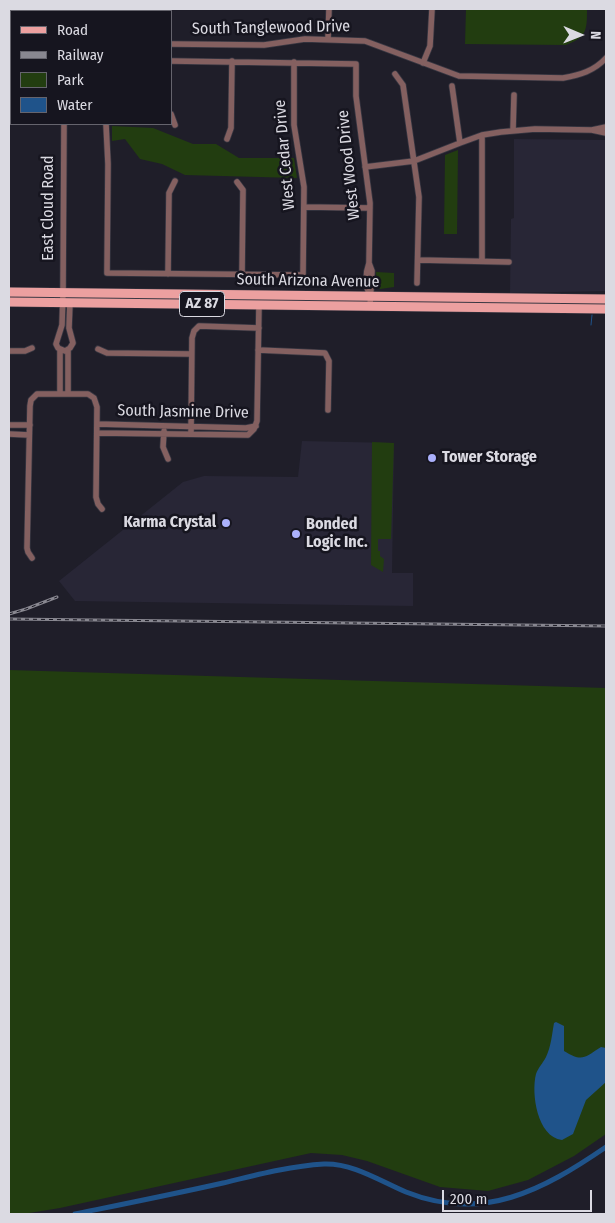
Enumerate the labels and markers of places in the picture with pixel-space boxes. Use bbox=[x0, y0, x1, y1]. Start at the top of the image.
place label: Tower Storage bbox=[442, 448, 537, 468]
marker: Tower Storage bbox=[426, 452, 438, 464]
place label: Karma Crystal bbox=[123, 513, 216, 533]
place label: Bonded Logic Inc. bbox=[306, 515, 368, 553]
marker: Karma Crystal bbox=[220, 517, 232, 529]
marker: Bonded Logic Inc. bbox=[290, 528, 302, 540]

